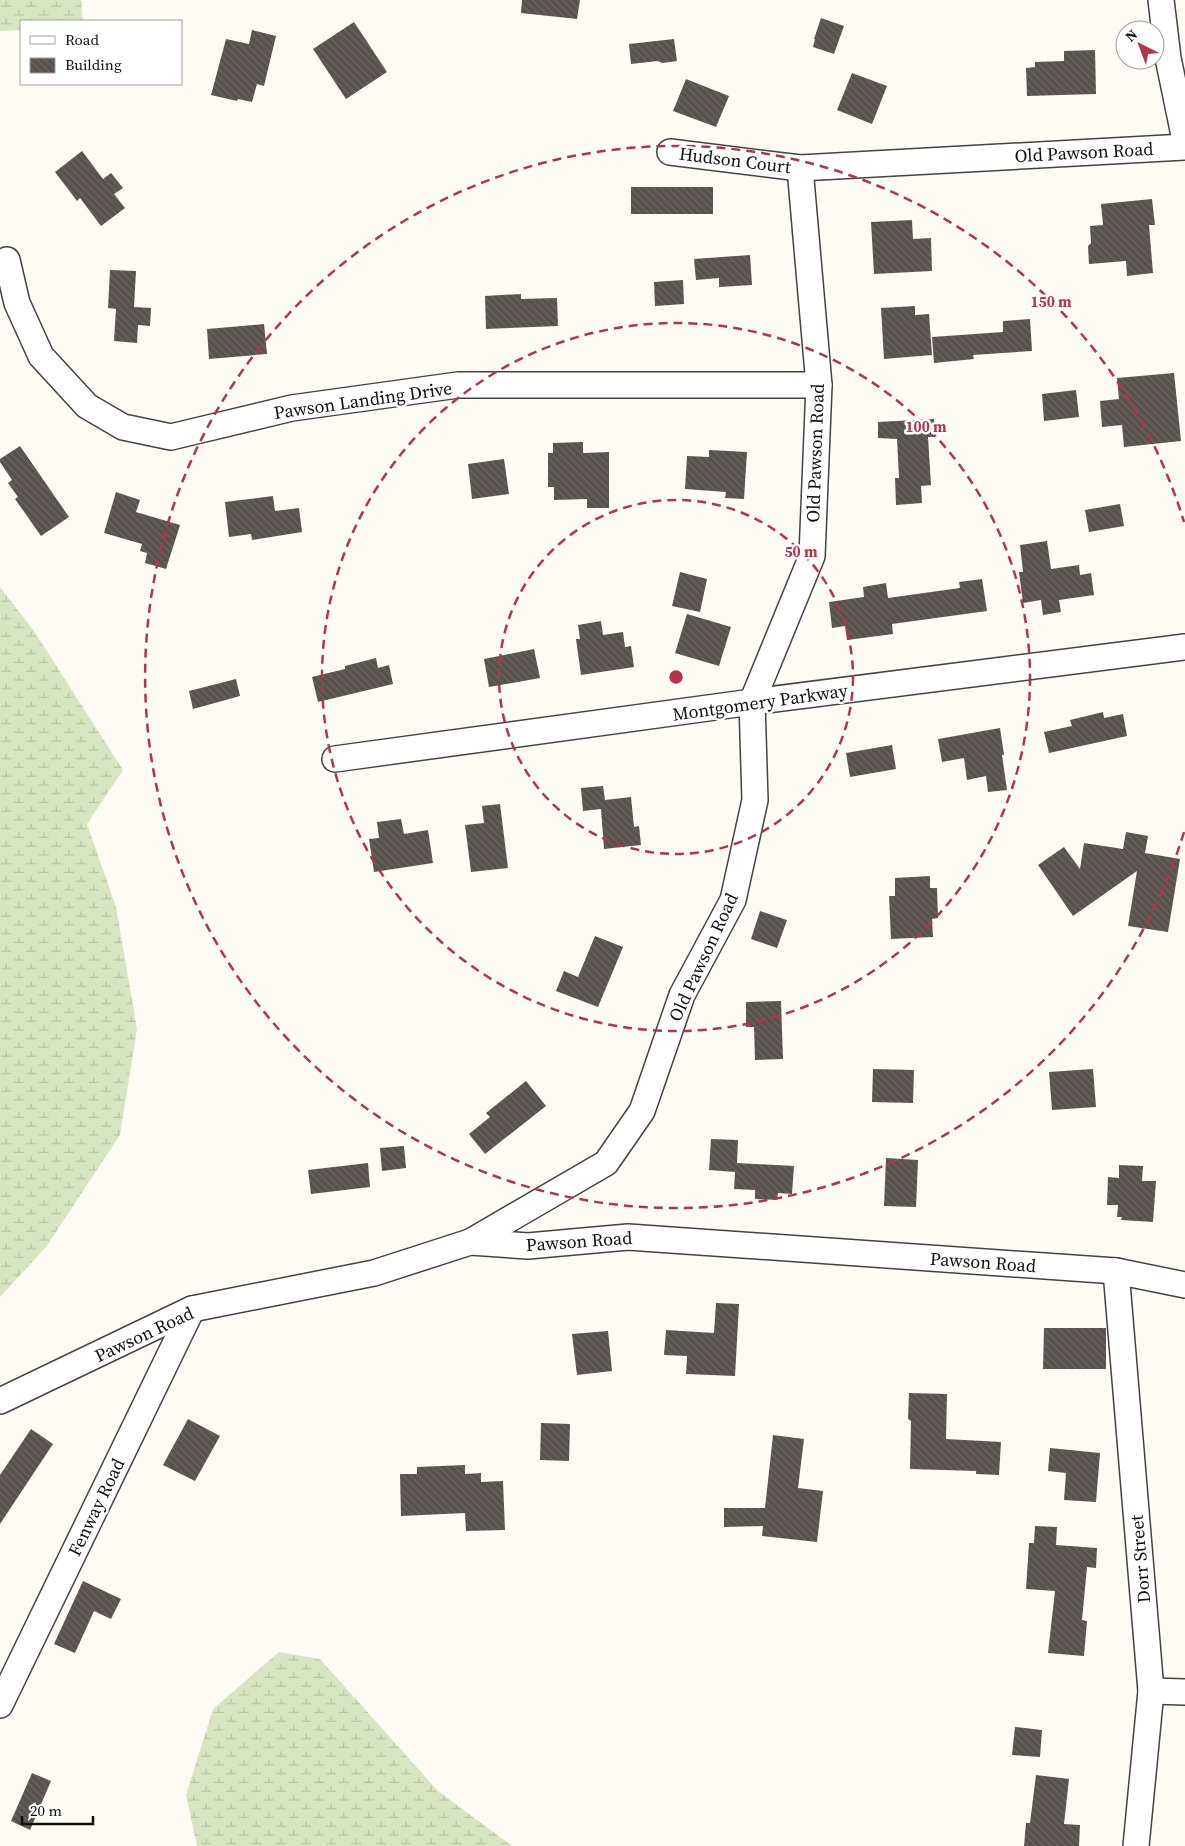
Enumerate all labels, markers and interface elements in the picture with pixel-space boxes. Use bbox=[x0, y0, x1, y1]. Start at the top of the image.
legend bbox=[20, 20, 182, 85]
north arrow bbox=[1115, 20, 1165, 70]
text: N bbox=[1121, 24, 1142, 46]
text: Road bbox=[65, 29, 99, 50]
text: Building bbox=[65, 54, 122, 75]
street label: Old Pawson Road bbox=[1014, 136, 1154, 168]
street label: Hudson Court bbox=[678, 141, 792, 179]
text: 150 m bbox=[1030, 291, 1072, 312]
street label: Pawson Landing Drive bbox=[272, 375, 454, 425]
street label: Old Pawson Road bbox=[800, 383, 830, 523]
text: 100 m bbox=[905, 416, 947, 437]
text: 50 m bbox=[784, 541, 818, 562]
centre of rings bbox=[667, 668, 685, 686]
street label: Montgomery Parkway bbox=[671, 677, 850, 727]
street label: Old Pawson Road bbox=[662, 889, 744, 1025]
street label: Pawson Road bbox=[525, 1225, 633, 1257]
street label: Pawson Road bbox=[929, 1246, 1037, 1278]
street label: Pawson Road bbox=[90, 1300, 198, 1368]
street label: Fenway Road bbox=[62, 1454, 130, 1560]
street label: Dorr Street bbox=[1124, 1514, 1156, 1604]
scale bar bbox=[22, 1794, 94, 1826]
text: 20 m bbox=[30, 1800, 62, 1821]

